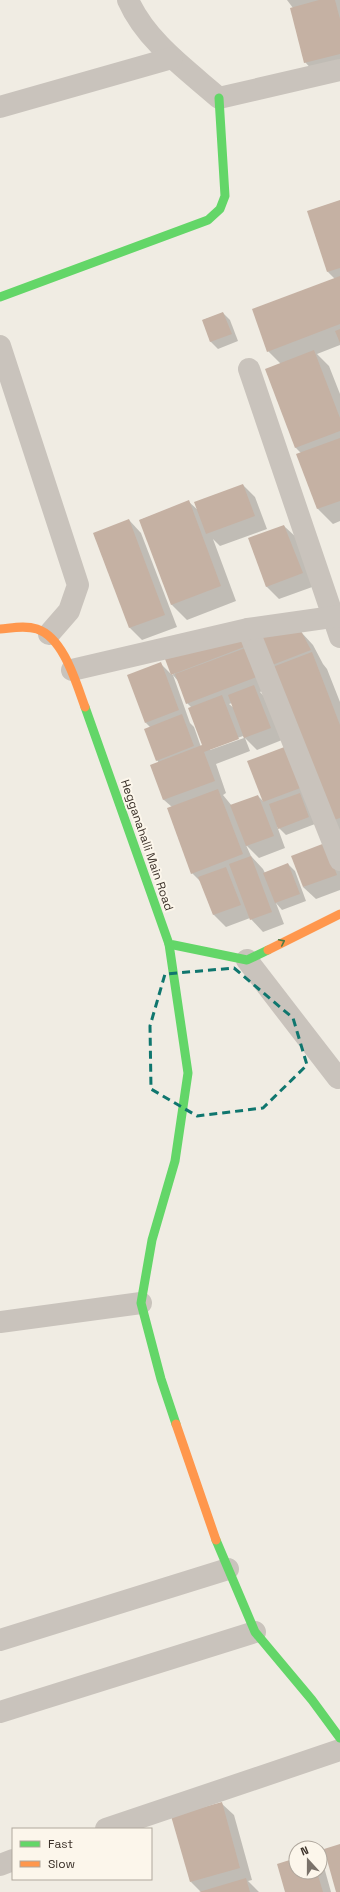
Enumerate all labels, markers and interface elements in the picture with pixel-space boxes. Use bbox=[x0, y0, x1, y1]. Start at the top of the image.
street label: Hegganahalli Main Road bbox=[117, 777, 177, 913]
one-way arrow bbox=[278, 940, 285, 947]
legend bbox=[12, 1828, 152, 1880]
text: Fast bbox=[48, 1836, 73, 1852]
north arrow bbox=[288, 1840, 328, 1880]
text: N bbox=[298, 1843, 310, 1859]
text: Slow bbox=[48, 1856, 75, 1872]

